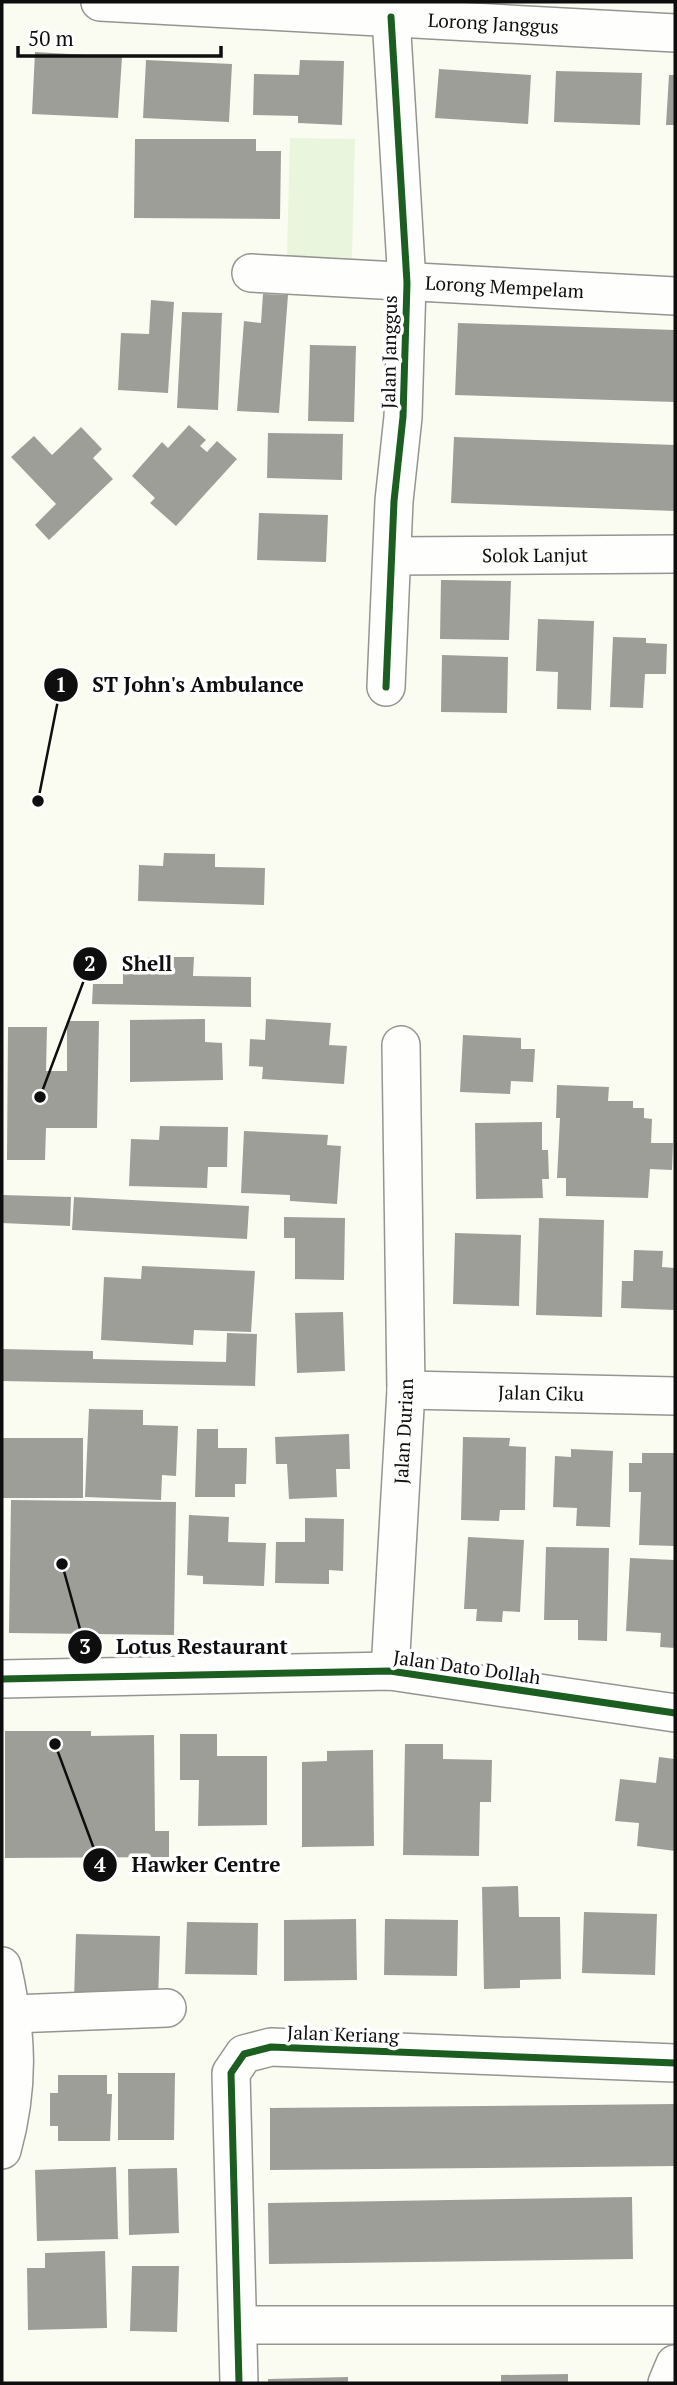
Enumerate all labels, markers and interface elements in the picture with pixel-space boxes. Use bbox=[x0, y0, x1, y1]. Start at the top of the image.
street label: Lorong Janggus bbox=[427, 7, 560, 39]
scale bar bbox=[18, 14, 220, 58]
text: 50 m bbox=[28, 24, 74, 52]
street label: Lorong Mempelam bbox=[424, 269, 585, 303]
street label: Jalan Janggus bbox=[375, 295, 402, 409]
street label: Solok Lanjut bbox=[482, 542, 588, 567]
callout: ST John's Ambulance bbox=[43, 664, 318, 706]
text: 1 bbox=[55, 670, 67, 698]
text: ST John's Ambulance bbox=[92, 670, 304, 698]
callout: Shell bbox=[72, 943, 186, 985]
text: 2 bbox=[84, 949, 96, 977]
text: Shell bbox=[122, 949, 172, 977]
street label: Jalan Durian bbox=[388, 1378, 418, 1485]
street label: Jalan Ciku bbox=[498, 1379, 584, 1406]
callout: Lotus Restaurant bbox=[67, 1626, 302, 1668]
text: 3 bbox=[79, 1632, 91, 1660]
text: Lotus Restaurant bbox=[116, 1632, 289, 1660]
street label: Jalan Dato Dollah bbox=[392, 1644, 542, 1689]
callout: Hawker Centre bbox=[83, 1844, 295, 1886]
text: 4 bbox=[94, 1850, 106, 1878]
text: Hawker Centre bbox=[132, 1850, 281, 1878]
street label: Jalan Keriang bbox=[287, 2019, 400, 2048]

